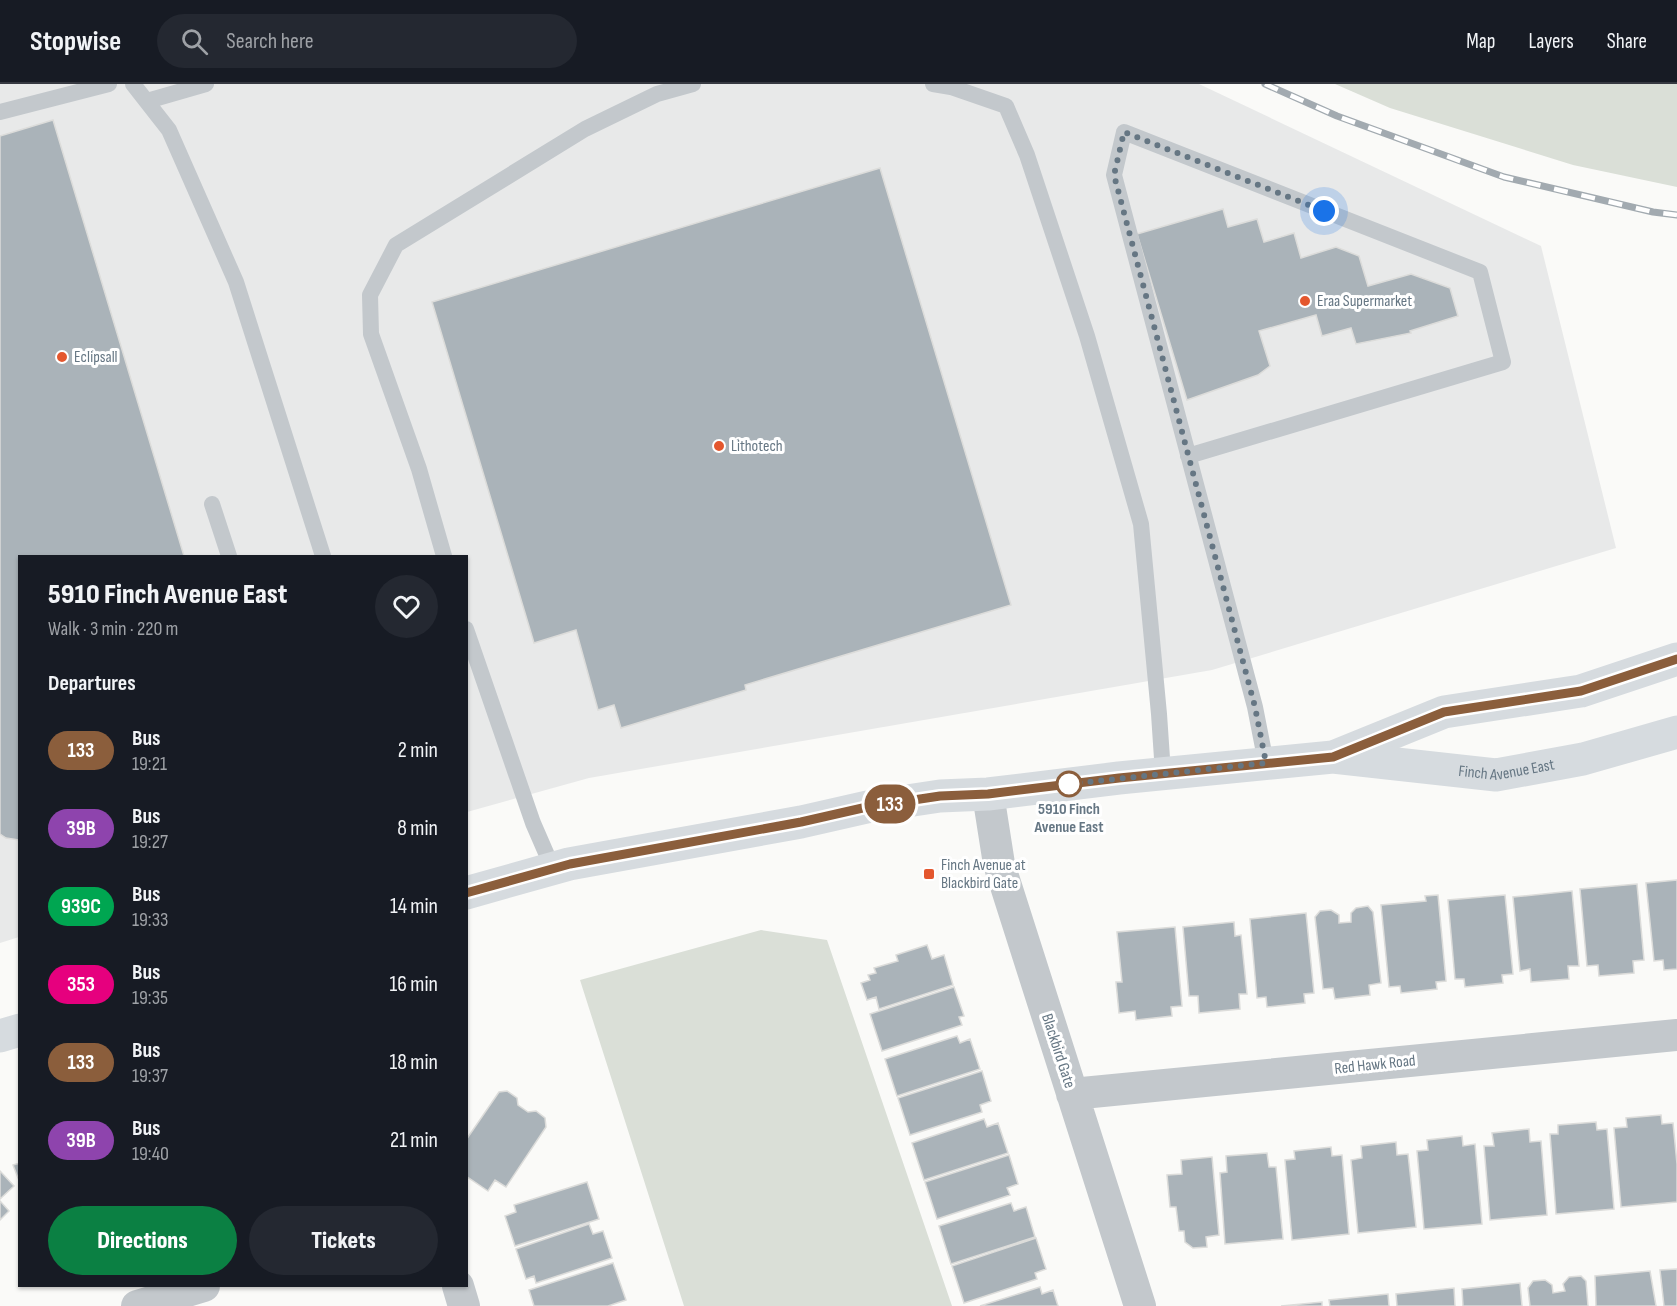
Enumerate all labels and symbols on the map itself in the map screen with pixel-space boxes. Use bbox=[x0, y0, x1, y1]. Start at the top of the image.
your location bbox=[1309, 196, 1339, 226]
place label: Eraa Supermarket bbox=[1317, 292, 1412, 311]
marker: Eraa Supermarket bbox=[1298, 294, 1312, 308]
place label: Eclipsall bbox=[74, 348, 118, 367]
marker: Eclipsall bbox=[55, 350, 69, 364]
place label: Lithotech bbox=[731, 437, 783, 456]
marker: Lithotech bbox=[712, 439, 726, 453]
street label: Finch Avenue East bbox=[1457, 755, 1556, 785]
marker: 5910 Finch Avenue East bbox=[1056, 771, 1082, 797]
line badge: 133 bbox=[856, 784, 924, 824]
place label: 5910 Finch Avenue East bbox=[1034, 800, 1103, 837]
place label: Finch Avenue at Blackbird Gate bbox=[941, 856, 1026, 893]
marker: Finch Avenue at Blackbird Gate bbox=[922, 867, 936, 881]
street label: Blackbird Gate bbox=[1037, 1011, 1079, 1091]
street label: Red Hawk Road bbox=[1334, 1051, 1416, 1079]

